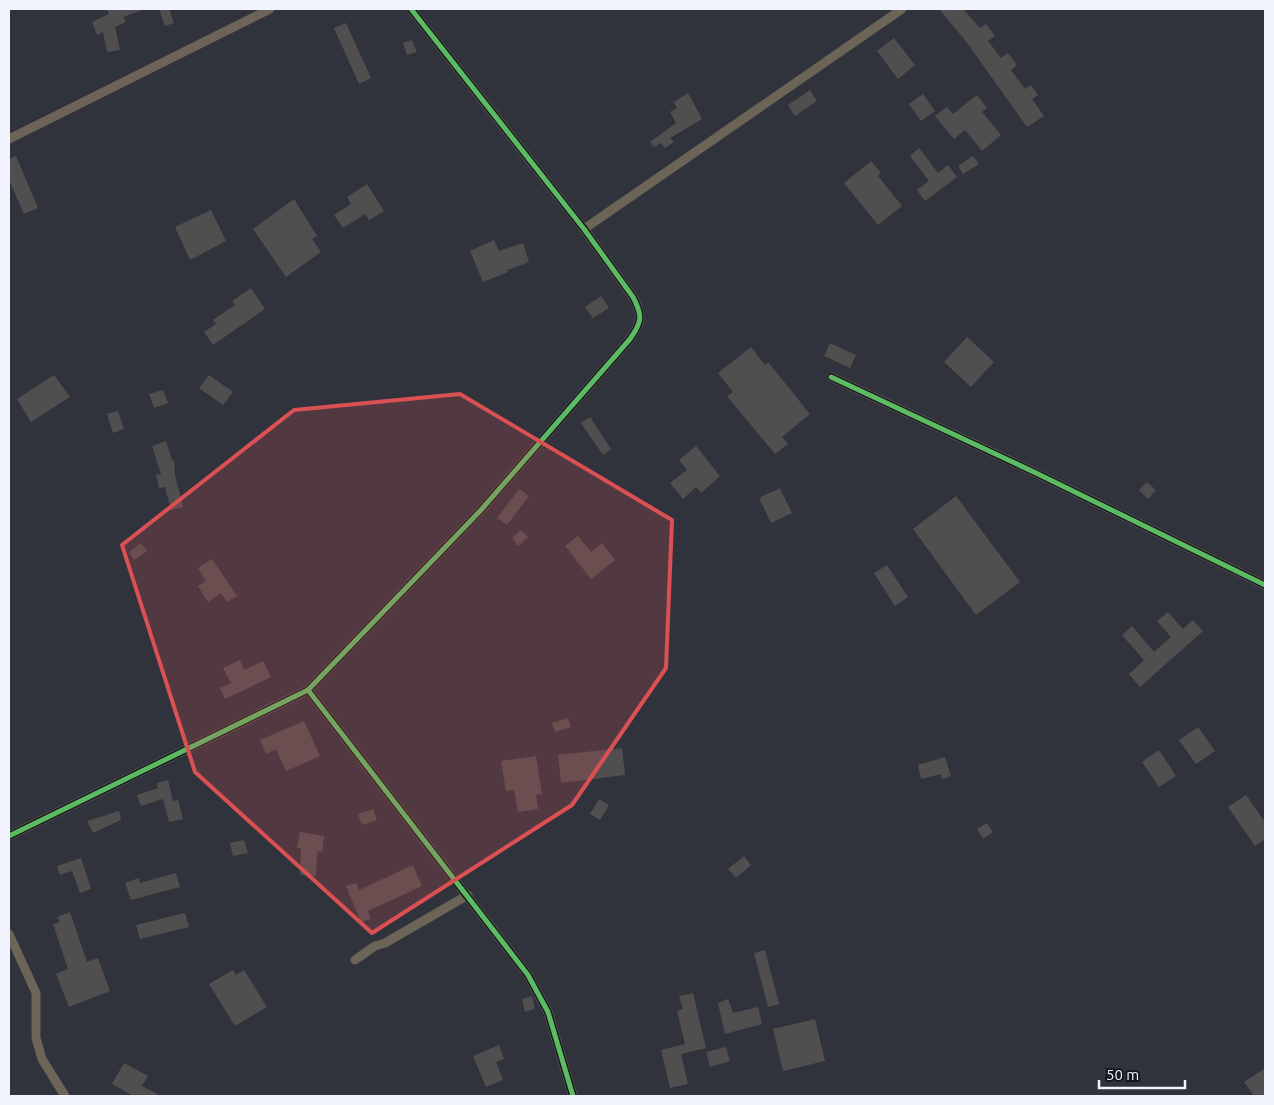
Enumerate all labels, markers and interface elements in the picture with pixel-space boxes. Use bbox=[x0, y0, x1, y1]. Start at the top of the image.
scale bar bbox=[1099, 1058, 1185, 1090]
text: 50 m bbox=[1106, 1066, 1139, 1083]

